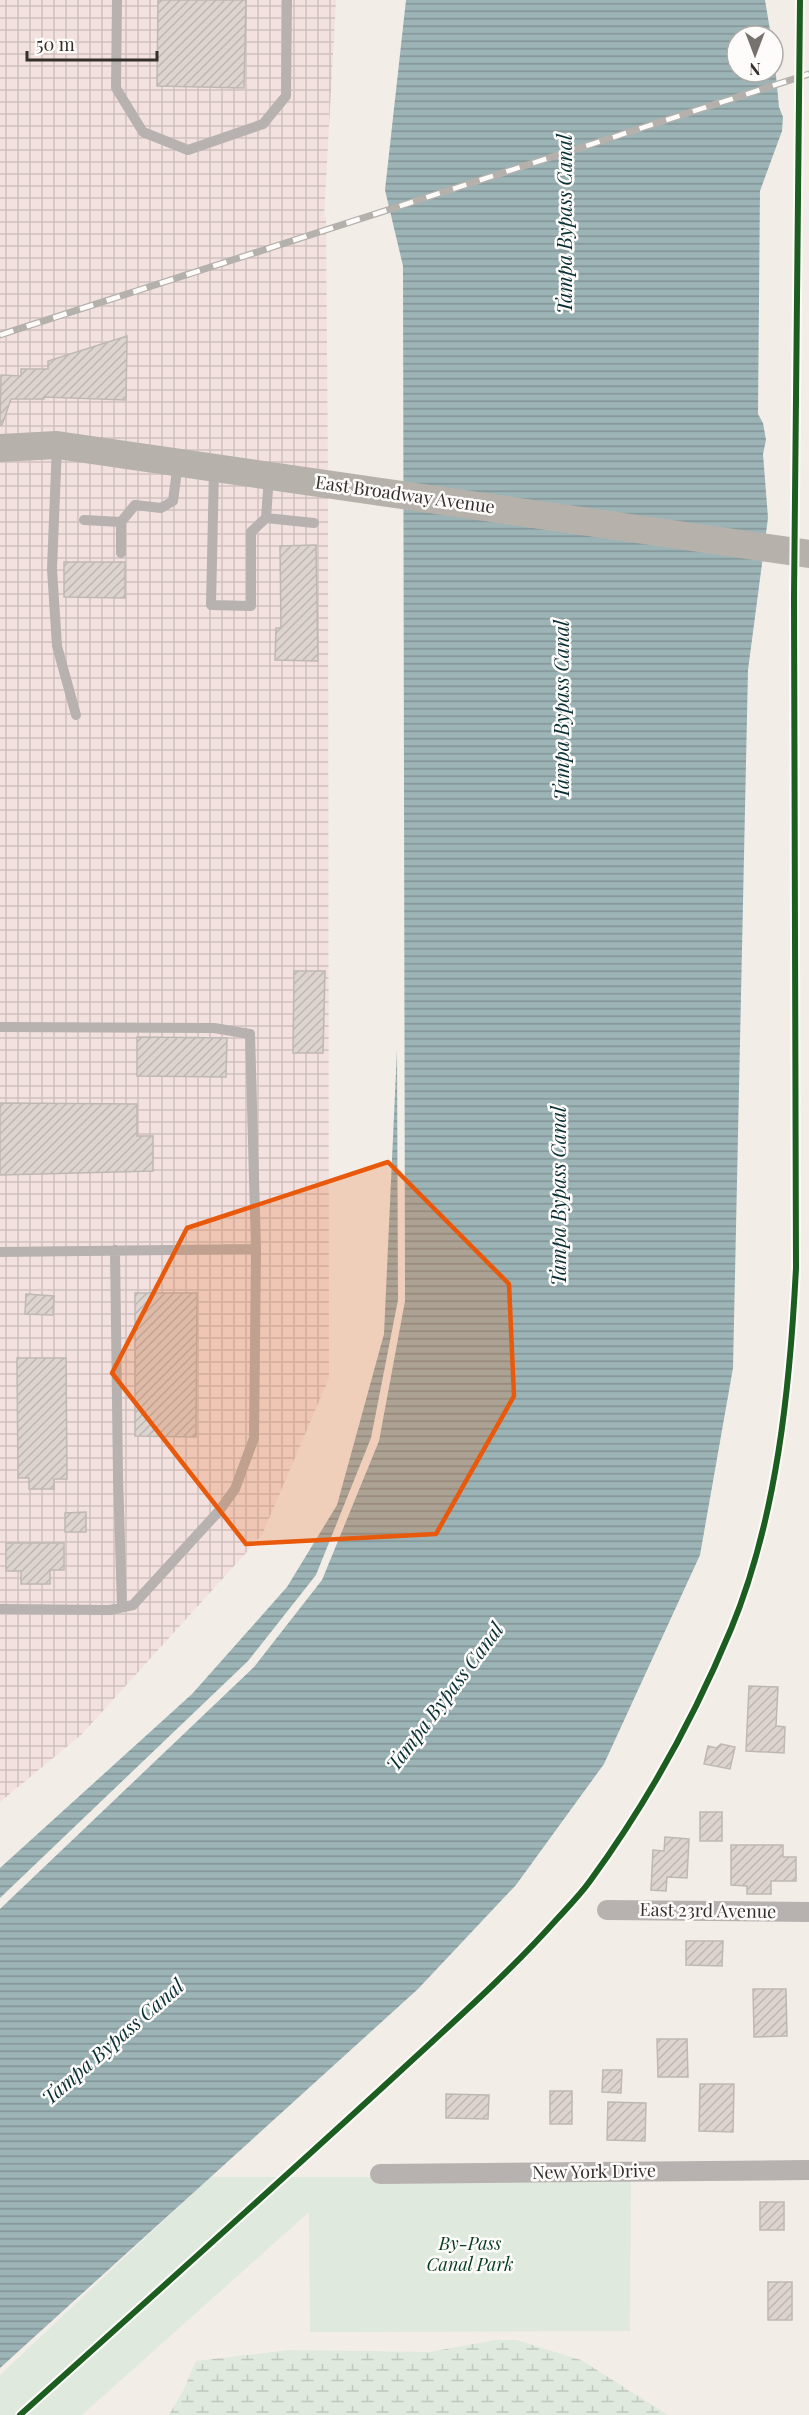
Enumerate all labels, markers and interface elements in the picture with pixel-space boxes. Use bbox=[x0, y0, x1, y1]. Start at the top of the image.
scale bar bbox=[27, 24, 158, 62]
north arrow bbox=[725, 24, 785, 84]
text: 50 m bbox=[36, 32, 75, 56]
text: N bbox=[749, 59, 761, 80]
water label: Tampa Bypass Canal bbox=[550, 133, 577, 314]
street label: East Broadway Avenue bbox=[314, 470, 496, 518]
water label: Tampa Bypass Canal bbox=[547, 619, 574, 800]
water label: Tampa Bypass Canal bbox=[544, 1105, 571, 1286]
water label: Tampa Bypass Canal bbox=[379, 1615, 509, 1776]
street label: East 23rd Avenue bbox=[639, 1897, 777, 1923]
water label: Tampa Bypass Canal bbox=[35, 1971, 190, 2110]
street label: New York Drive bbox=[532, 2158, 656, 2184]
park label: By-Pass Canal Park bbox=[427, 2231, 513, 2276]

